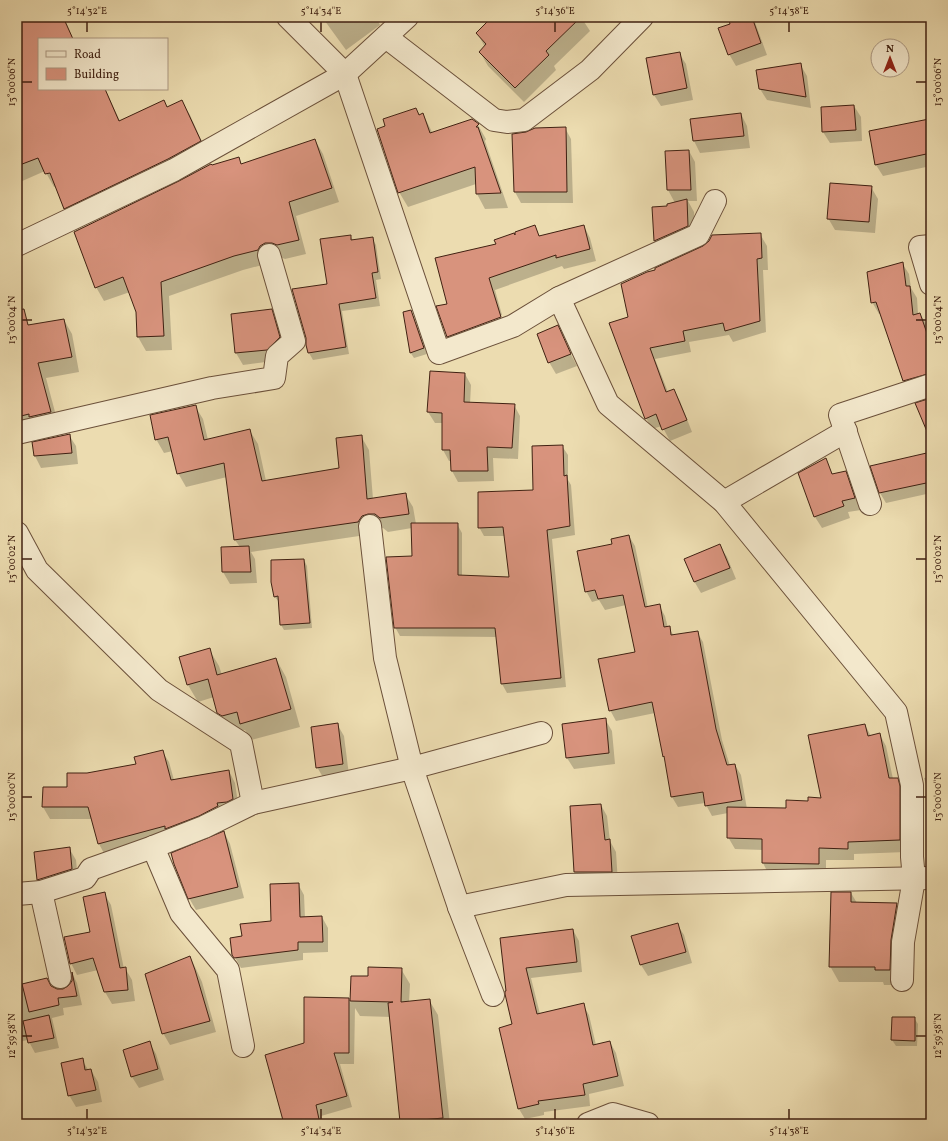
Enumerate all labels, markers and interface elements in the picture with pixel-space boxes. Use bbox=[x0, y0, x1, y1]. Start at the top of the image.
text: 5°14'32"E bbox=[67, 4, 107, 18]
text: 5°14'34"E bbox=[301, 4, 341, 18]
text: 5°14'36"E bbox=[535, 4, 575, 18]
text: 5°14'38"E bbox=[769, 4, 809, 18]
legend bbox=[38, 38, 168, 90]
north arrow bbox=[870, 38, 910, 78]
text: N bbox=[886, 42, 894, 57]
text: Road bbox=[74, 47, 101, 63]
text: 13°00'06"N bbox=[5, 57, 19, 106]
text: 13°00'06"N bbox=[931, 57, 945, 106]
text: Building bbox=[74, 67, 119, 83]
text: 13°00'04"N bbox=[5, 295, 19, 344]
text: 13°00'04"N bbox=[931, 295, 945, 344]
text: 13°00'02"N bbox=[5, 534, 19, 583]
text: 13°00'02"N bbox=[931, 534, 945, 583]
text: 13°00'00"N bbox=[5, 772, 19, 822]
text: 13°00'00"N bbox=[931, 772, 945, 822]
text: 12°59'58"N bbox=[5, 1013, 19, 1059]
text: 12°59'58"N bbox=[931, 1013, 945, 1059]
text: 5°14'32"E bbox=[67, 1124, 107, 1138]
text: 5°14'34"E bbox=[301, 1124, 341, 1138]
text: 5°14'36"E bbox=[535, 1124, 575, 1138]
text: 5°14'38"E bbox=[769, 1124, 809, 1138]

